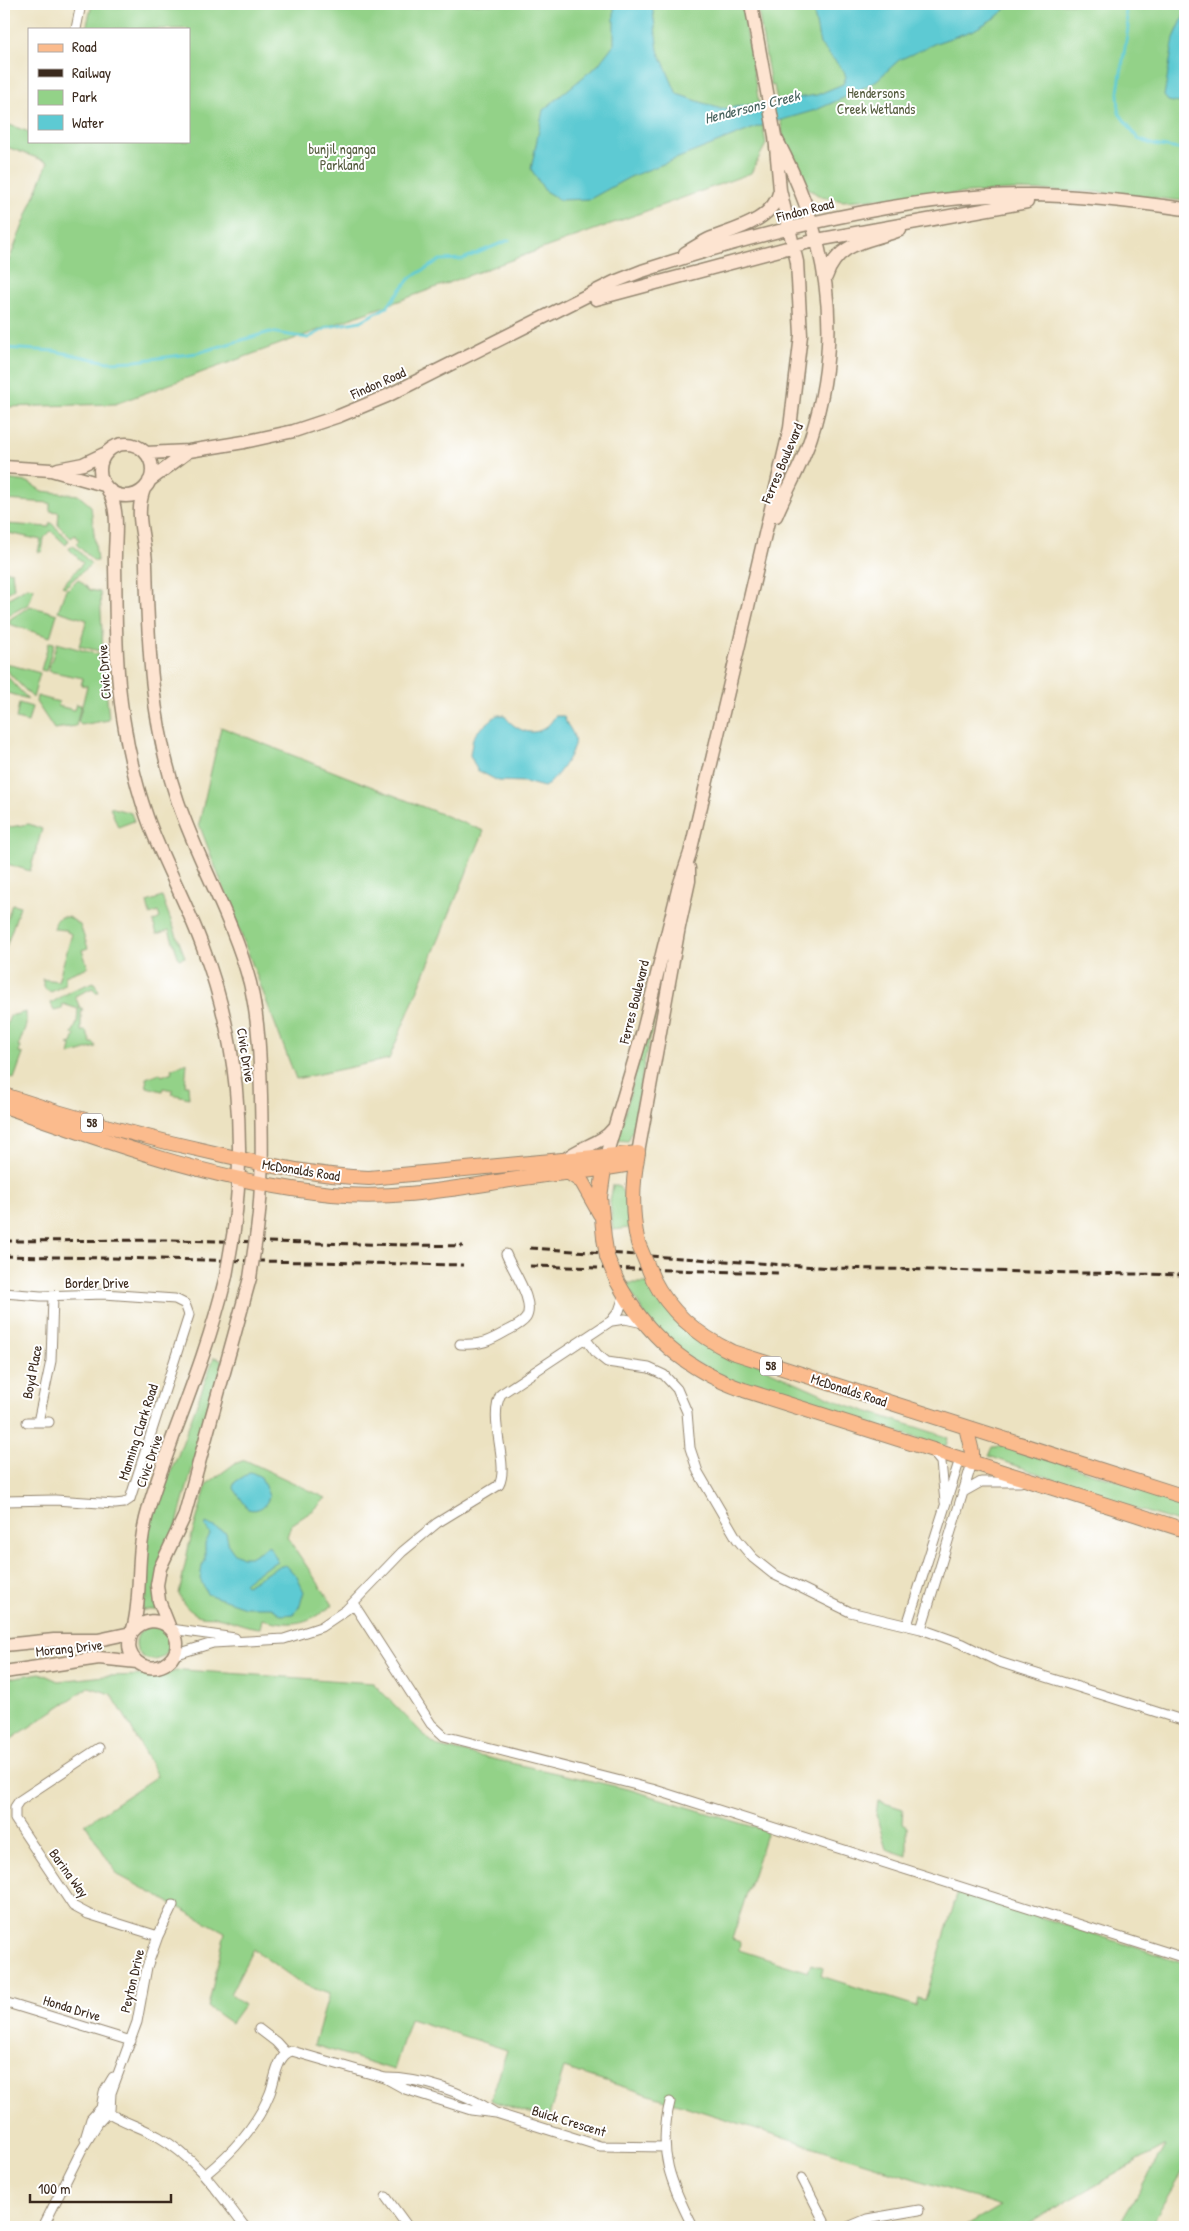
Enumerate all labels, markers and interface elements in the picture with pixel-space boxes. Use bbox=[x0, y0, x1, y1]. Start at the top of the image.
legend bbox=[28, 28, 190, 142]
text: Road bbox=[72, 36, 97, 57]
text: Railway bbox=[72, 62, 111, 83]
park label: Hendersons Creek Wetlands bbox=[837, 83, 915, 118]
water label: Hendersons Creek bbox=[702, 84, 803, 128]
text: Park bbox=[72, 86, 97, 107]
text: Water bbox=[72, 112, 104, 133]
park label: bunjil nganga Parkland bbox=[308, 139, 376, 174]
street label: Findon Road bbox=[773, 193, 836, 226]
street label: Findon Road bbox=[346, 362, 409, 403]
street label: Ferres Boulevard bbox=[756, 419, 807, 507]
street label: Civic Drive bbox=[92, 644, 115, 700]
street label: Ferres Boulevard bbox=[614, 958, 653, 1047]
street label: Civic Drive bbox=[233, 1026, 260, 1084]
road number: 58 bbox=[81, 1114, 103, 1132]
street label: McDonalds Road bbox=[261, 1154, 342, 1185]
street label: Border Drive bbox=[65, 1273, 129, 1292]
street label: Boyd Place bbox=[17, 1343, 47, 1401]
road number: 58 bbox=[760, 1356, 782, 1375]
street label: McDonalds Road bbox=[809, 1368, 890, 1411]
street label: Manning Clark Road bbox=[113, 1381, 163, 1482]
street label: Civic Drive bbox=[131, 1432, 167, 1490]
street label: Morang Drive bbox=[35, 1635, 104, 1661]
street label: Barina Way bbox=[44, 1844, 94, 1902]
street label: Peyton Drive bbox=[115, 1947, 149, 2015]
street label: Honda Drive bbox=[41, 1990, 104, 2025]
street label: Buick Crescent bbox=[530, 2100, 609, 2141]
scale bar bbox=[30, 2171, 171, 2203]
text: 100 m bbox=[38, 2178, 71, 2199]

